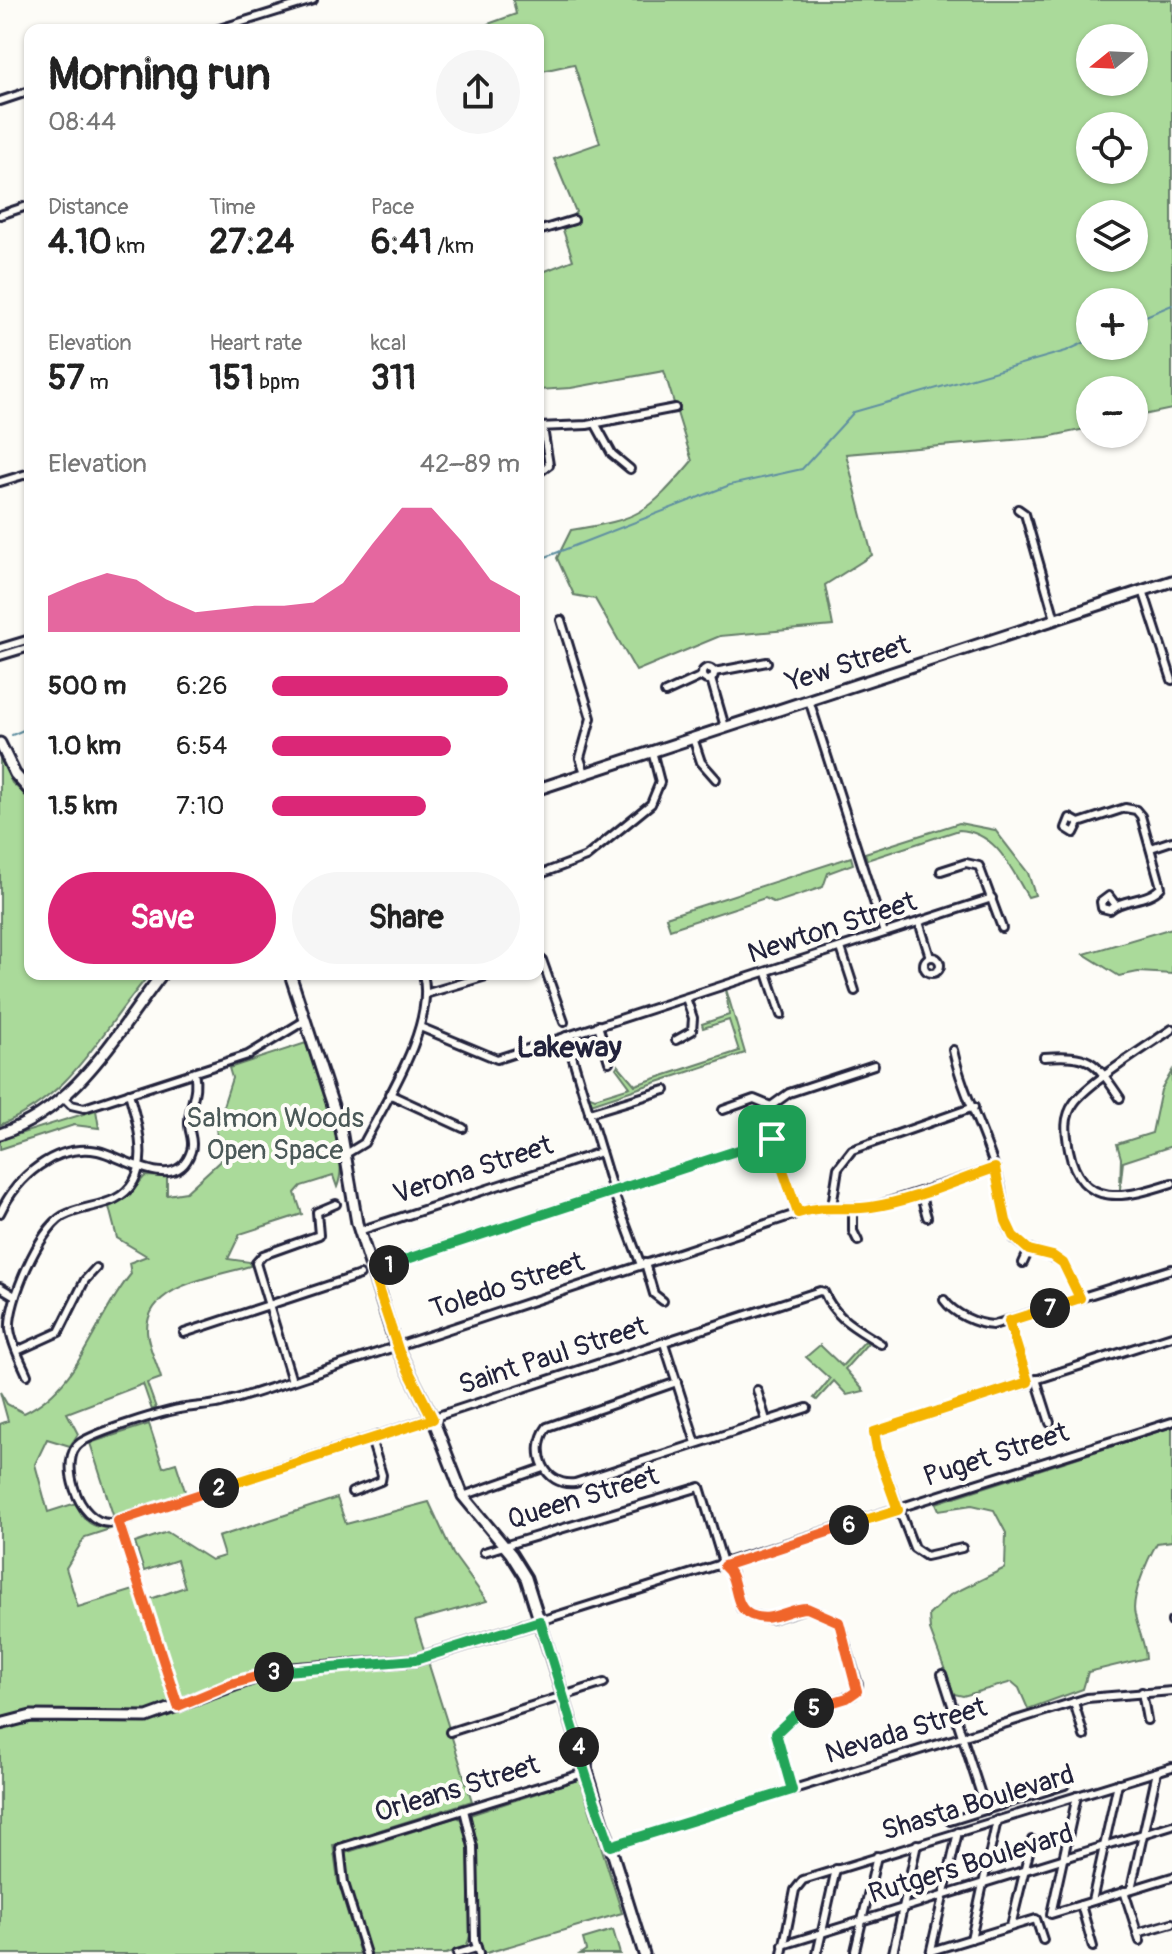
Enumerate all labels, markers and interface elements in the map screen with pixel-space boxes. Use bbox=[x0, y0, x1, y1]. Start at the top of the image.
north arrow bbox=[1076, 24, 1148, 96]
map controls bbox=[1076, 24, 1148, 448]
text: Morning run bbox=[48, 48, 271, 103]
button: share bbox=[436, 50, 520, 134]
text: 08:44 bbox=[48, 106, 116, 138]
button: locate bbox=[1076, 112, 1148, 184]
text: Distance bbox=[48, 193, 128, 221]
text: Time bbox=[209, 193, 255, 221]
text: Pace bbox=[371, 193, 414, 221]
button: layers bbox=[1076, 200, 1148, 272]
text: 4.10 bbox=[48, 221, 112, 264]
text: 27:24 bbox=[209, 221, 294, 264]
text: 6:41 bbox=[371, 221, 433, 264]
text: km bbox=[112, 232, 145, 260]
text: /km bbox=[433, 232, 474, 260]
button: + bbox=[1076, 288, 1148, 360]
text: Elevation bbox=[48, 329, 132, 357]
text: Heart rate bbox=[209, 329, 302, 357]
text: kcal bbox=[371, 329, 406, 357]
text: 57 bbox=[48, 357, 84, 400]
text: 151 bbox=[209, 357, 254, 400]
text: 311 bbox=[371, 357, 416, 400]
text: m bbox=[84, 368, 109, 396]
text: bpm bbox=[254, 368, 300, 396]
button: − bbox=[1076, 376, 1148, 448]
text: Elevation bbox=[48, 448, 147, 480]
text: 42–89 m bbox=[420, 448, 520, 480]
street label: Yew Street bbox=[781, 627, 915, 701]
text: 500 m bbox=[48, 670, 126, 702]
text: 6:26 bbox=[176, 670, 228, 702]
text: 1.0 km bbox=[48, 730, 121, 762]
text: 6:54 bbox=[176, 730, 227, 762]
text: 1.5 km bbox=[48, 790, 118, 822]
text: 7:10 bbox=[176, 790, 225, 822]
button: Save bbox=[48, 872, 276, 964]
button: Share bbox=[292, 872, 520, 964]
street label: Newton Street bbox=[743, 884, 922, 972]
district label: Lakeway bbox=[516, 1029, 622, 1066]
park label: Salmon Woods Open Space bbox=[186, 1101, 364, 1168]
pin bbox=[738, 1105, 806, 1173]
icon: arrive bbox=[750, 1117, 794, 1161]
street label: Verona Street bbox=[389, 1128, 558, 1212]
street label: Toledo Street bbox=[426, 1244, 589, 1327]
pin: 1 bbox=[369, 1245, 409, 1285]
text: 1 bbox=[385, 1251, 393, 1279]
pin: 7 bbox=[1030, 1288, 1070, 1328]
text: 7 bbox=[1044, 1294, 1056, 1322]
street label: Saint Paul Street bbox=[454, 1309, 653, 1403]
street label: Puget Street bbox=[919, 1415, 1074, 1495]
street label: Queen Street bbox=[503, 1458, 663, 1538]
pin: 2 bbox=[199, 1468, 239, 1508]
text: 2 bbox=[213, 1474, 225, 1502]
pin: 6 bbox=[829, 1505, 869, 1545]
text: 6 bbox=[843, 1511, 855, 1539]
pin: 3 bbox=[254, 1652, 294, 1692]
text: 3 bbox=[268, 1658, 280, 1686]
pin: 5 bbox=[794, 1688, 834, 1728]
street label: Nevada Street bbox=[821, 1690, 992, 1772]
text: 5 bbox=[808, 1694, 820, 1722]
pin: 4 bbox=[559, 1727, 599, 1767]
text: 4 bbox=[573, 1733, 585, 1761]
street label: Orleans Street bbox=[370, 1747, 544, 1831]
street label: Shasta Boulevard bbox=[877, 1757, 1079, 1849]
street label: Rutgers Boulevard bbox=[864, 1816, 1078, 1912]

